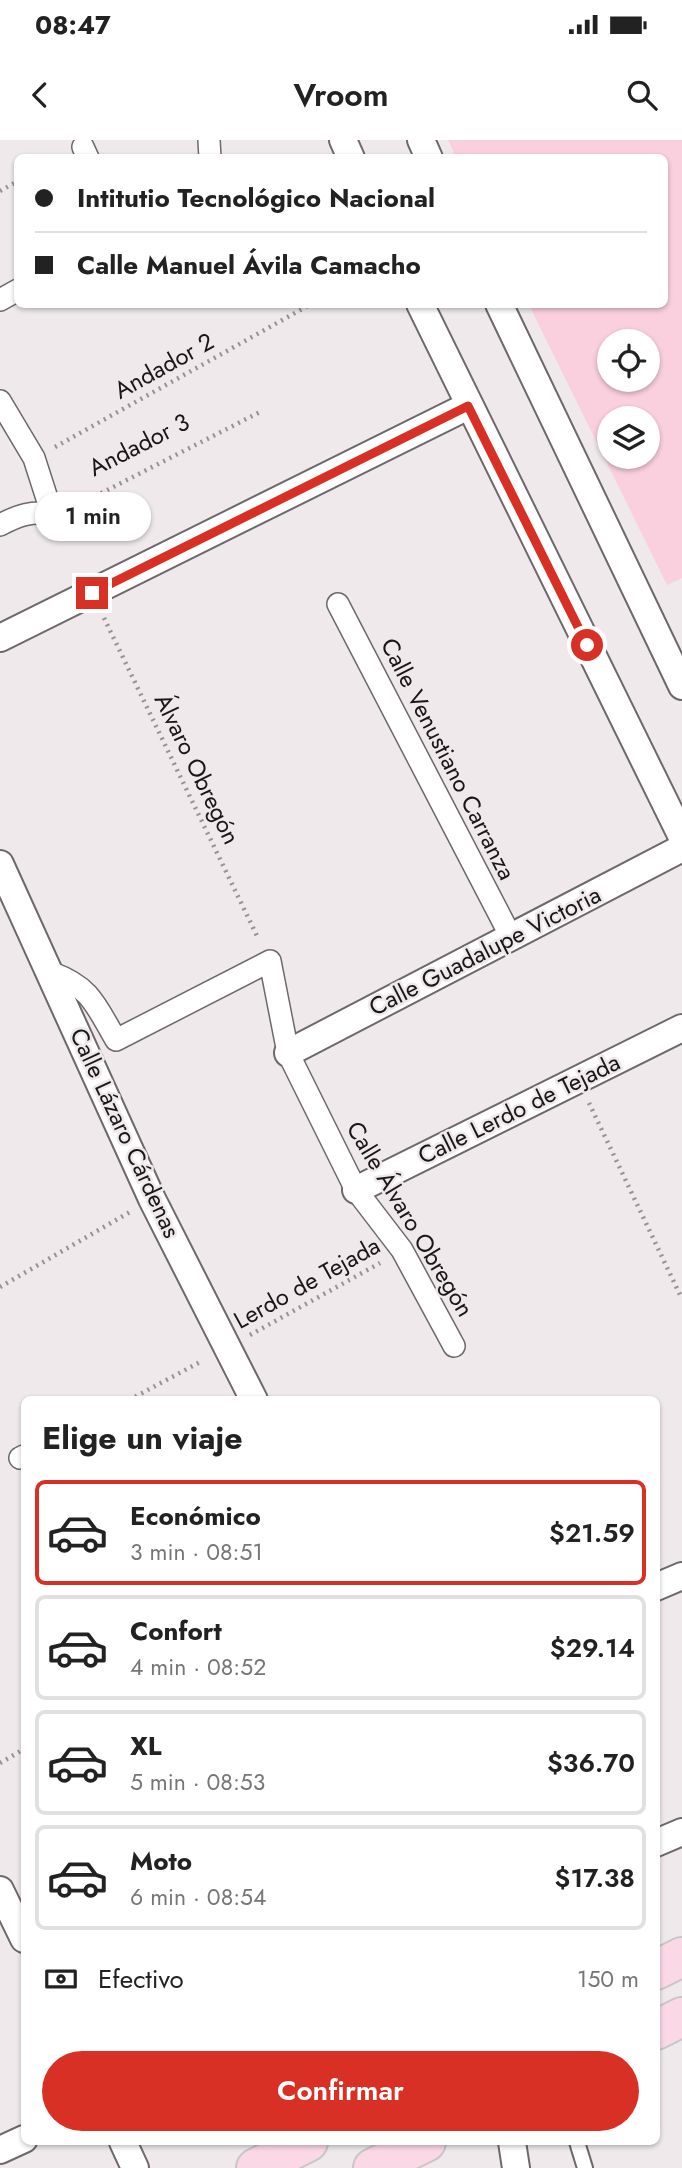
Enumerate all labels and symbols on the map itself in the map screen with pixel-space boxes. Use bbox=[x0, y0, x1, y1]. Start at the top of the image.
street label: Andador 2 bbox=[107, 324, 220, 407]
street label: Andador 3 bbox=[82, 404, 195, 485]
callout: 1 min bbox=[34, 491, 150, 540]
route end bbox=[76, 577, 108, 609]
route start bbox=[571, 629, 603, 661]
street label: Calle Venustiano Carranza bbox=[372, 632, 525, 886]
street label: Álvaro Obregón bbox=[146, 687, 249, 850]
street label: Calle Guadalupe Victoria bbox=[363, 877, 607, 1024]
street label: Calle Lázaro Cárdenas bbox=[61, 1022, 189, 1243]
street label: Calle Lerdo de Tejada bbox=[412, 1044, 626, 1173]
street label: Calle Álvaro Obregón bbox=[338, 1114, 483, 1323]
street label: Lerdo de Tejada bbox=[227, 1228, 386, 1337]

